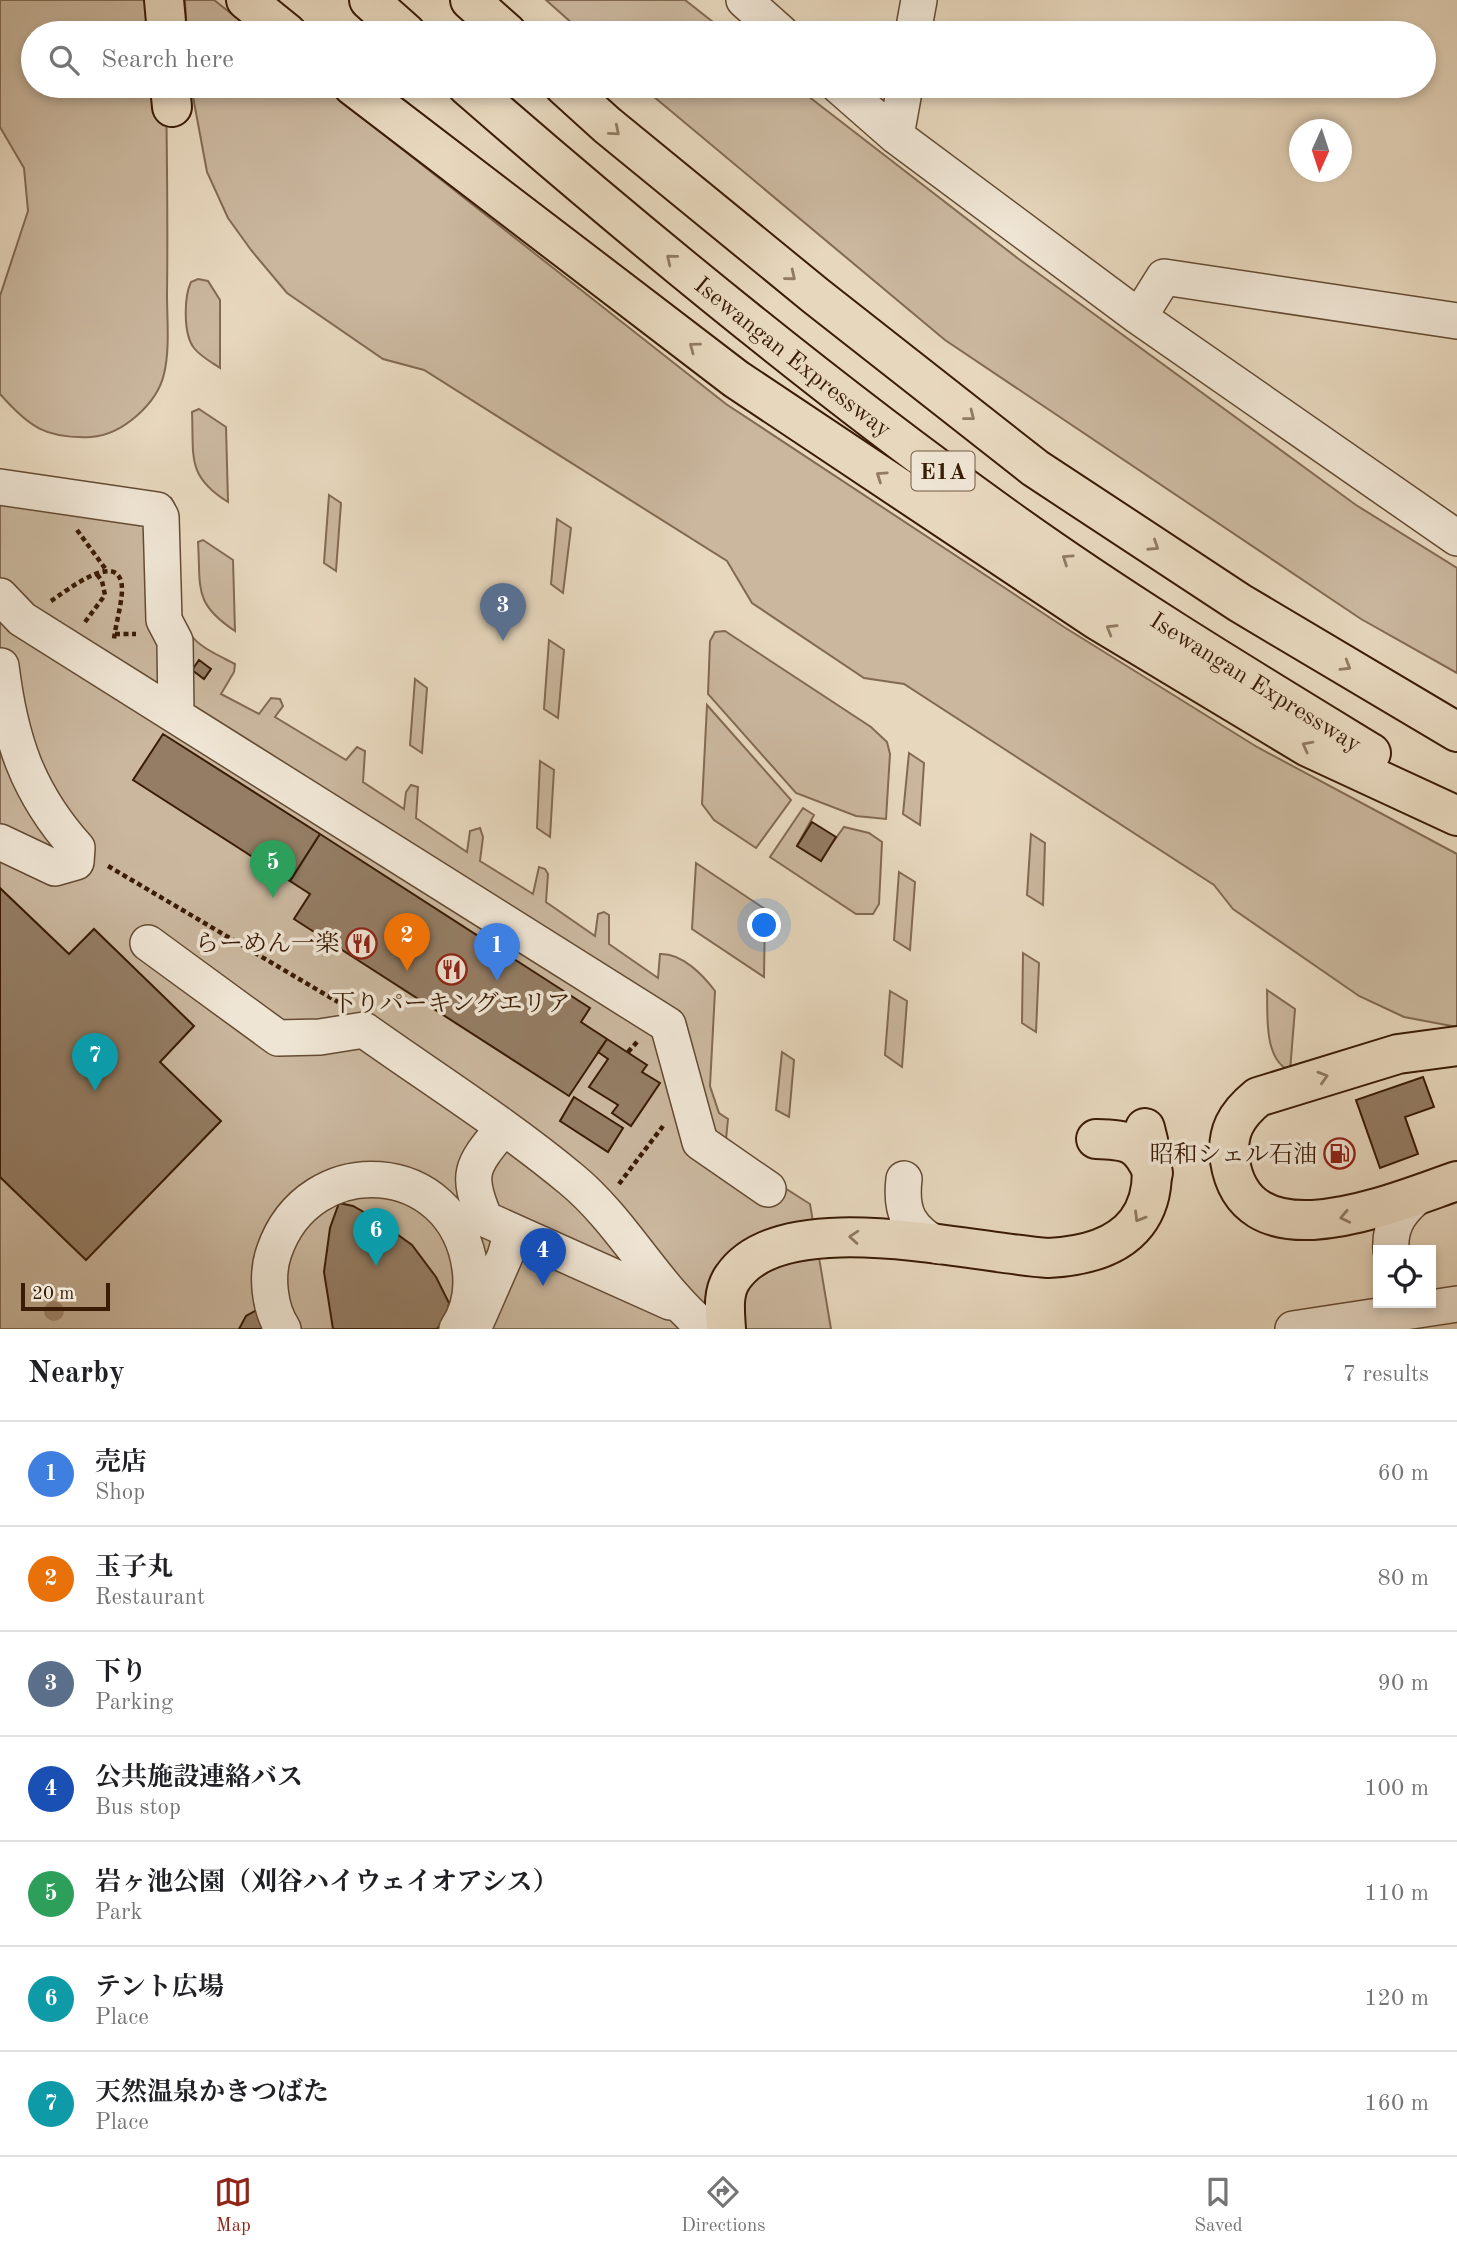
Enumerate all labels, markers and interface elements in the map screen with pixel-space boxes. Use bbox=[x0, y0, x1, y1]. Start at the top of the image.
search box bbox=[21, 21, 1436, 98]
icon: search bbox=[45, 41, 83, 79]
text: Search here bbox=[101, 47, 234, 73]
north arrow bbox=[1289, 119, 1352, 182]
one-way arrow bbox=[608, 123, 620, 136]
one-way arrow bbox=[667, 255, 680, 267]
one-way arrow bbox=[784, 267, 796, 280]
street label: Isewangan Expressway bbox=[689, 273, 895, 443]
one-way arrow bbox=[689, 343, 701, 356]
one-way arrow bbox=[962, 408, 974, 421]
road number: E1A bbox=[912, 452, 974, 491]
one-way arrow bbox=[876, 472, 889, 484]
one-way arrow bbox=[1146, 537, 1159, 550]
one-way arrow bbox=[1062, 555, 1075, 568]
pin: 3 bbox=[480, 583, 526, 641]
street label: Isewangan Expressway bbox=[1145, 609, 1365, 758]
one-way arrow bbox=[1106, 624, 1119, 637]
one-way arrow bbox=[1339, 658, 1352, 671]
one-way arrow bbox=[1301, 740, 1314, 754]
pin: 5 bbox=[250, 840, 296, 898]
your location bbox=[747, 908, 781, 942]
pin: 2 bbox=[384, 913, 430, 971]
pin: 1 bbox=[474, 923, 520, 981]
restaurant icon: らーめん一楽 bbox=[345, 926, 379, 960]
place label: らーめん一楽 bbox=[195, 930, 339, 957]
restaurant icon: 下りパーキングエリア bbox=[434, 952, 468, 986]
place label: 下りパーキングエリア bbox=[332, 991, 570, 1017]
pin: 7 bbox=[72, 1033, 118, 1091]
one-way arrow bbox=[1317, 1070, 1329, 1085]
fuel station icon: 昭和シェル石油 bbox=[1323, 1137, 1357, 1171]
place label: 昭和シェル石油 bbox=[1149, 1141, 1317, 1168]
pin: 6 bbox=[353, 1208, 399, 1266]
one-way arrow bbox=[1339, 1208, 1351, 1223]
one-way arrow bbox=[1134, 1209, 1147, 1222]
pin: 4 bbox=[520, 1228, 566, 1286]
one-way arrow bbox=[848, 1230, 859, 1245]
map controls bbox=[1373, 1245, 1436, 1308]
button: locate bbox=[1373, 1245, 1436, 1308]
scale bar bbox=[21, 1280, 110, 1312]
text: 20 m bbox=[32, 1285, 74, 1304]
text: Nearby bbox=[28, 1359, 125, 1389]
text: 7 results bbox=[1343, 1363, 1429, 1386]
text: 売店 bbox=[95, 1450, 147, 1476]
text: 1 bbox=[44, 1462, 58, 1485]
text: 60 m bbox=[1378, 1462, 1429, 1485]
text: Shop bbox=[95, 1481, 145, 1504]
text: 玉子丸 bbox=[95, 1555, 173, 1581]
text: 2 bbox=[44, 1567, 58, 1590]
text: 80 m bbox=[1378, 1567, 1429, 1590]
text: Restaurant bbox=[95, 1586, 205, 1609]
text: 下り bbox=[95, 1660, 147, 1686]
text: 3 bbox=[44, 1672, 58, 1695]
text: 90 m bbox=[1378, 1672, 1429, 1695]
text: Parking bbox=[95, 1691, 173, 1714]
text: 公共施設連絡バス bbox=[95, 1765, 303, 1791]
text: 4 bbox=[44, 1777, 58, 1800]
text: 100 m bbox=[1364, 1777, 1429, 1800]
text: Bus stop bbox=[95, 1796, 181, 1819]
text: 岩ヶ池公園（刈谷ハイウェイオアシス） bbox=[95, 1870, 559, 1896]
text: 5 bbox=[44, 1882, 58, 1905]
text: 110 m bbox=[1364, 1882, 1429, 1905]
text: Park bbox=[95, 1901, 142, 1924]
text: テント広場 bbox=[95, 1975, 224, 2001]
text: 6 bbox=[44, 1987, 58, 2010]
text: 120 m bbox=[1364, 1987, 1429, 2010]
text: Place bbox=[95, 2006, 149, 2029]
text: 天然温泉かきつばた bbox=[95, 2080, 329, 2106]
text: 7 bbox=[44, 2092, 58, 2115]
text: 160 m bbox=[1364, 2092, 1429, 2115]
text: Place bbox=[95, 2111, 149, 2134]
tab: Map bbox=[214, 2173, 252, 2238]
tab: Directions bbox=[681, 2173, 766, 2238]
tab: Saved bbox=[1194, 2173, 1243, 2238]

